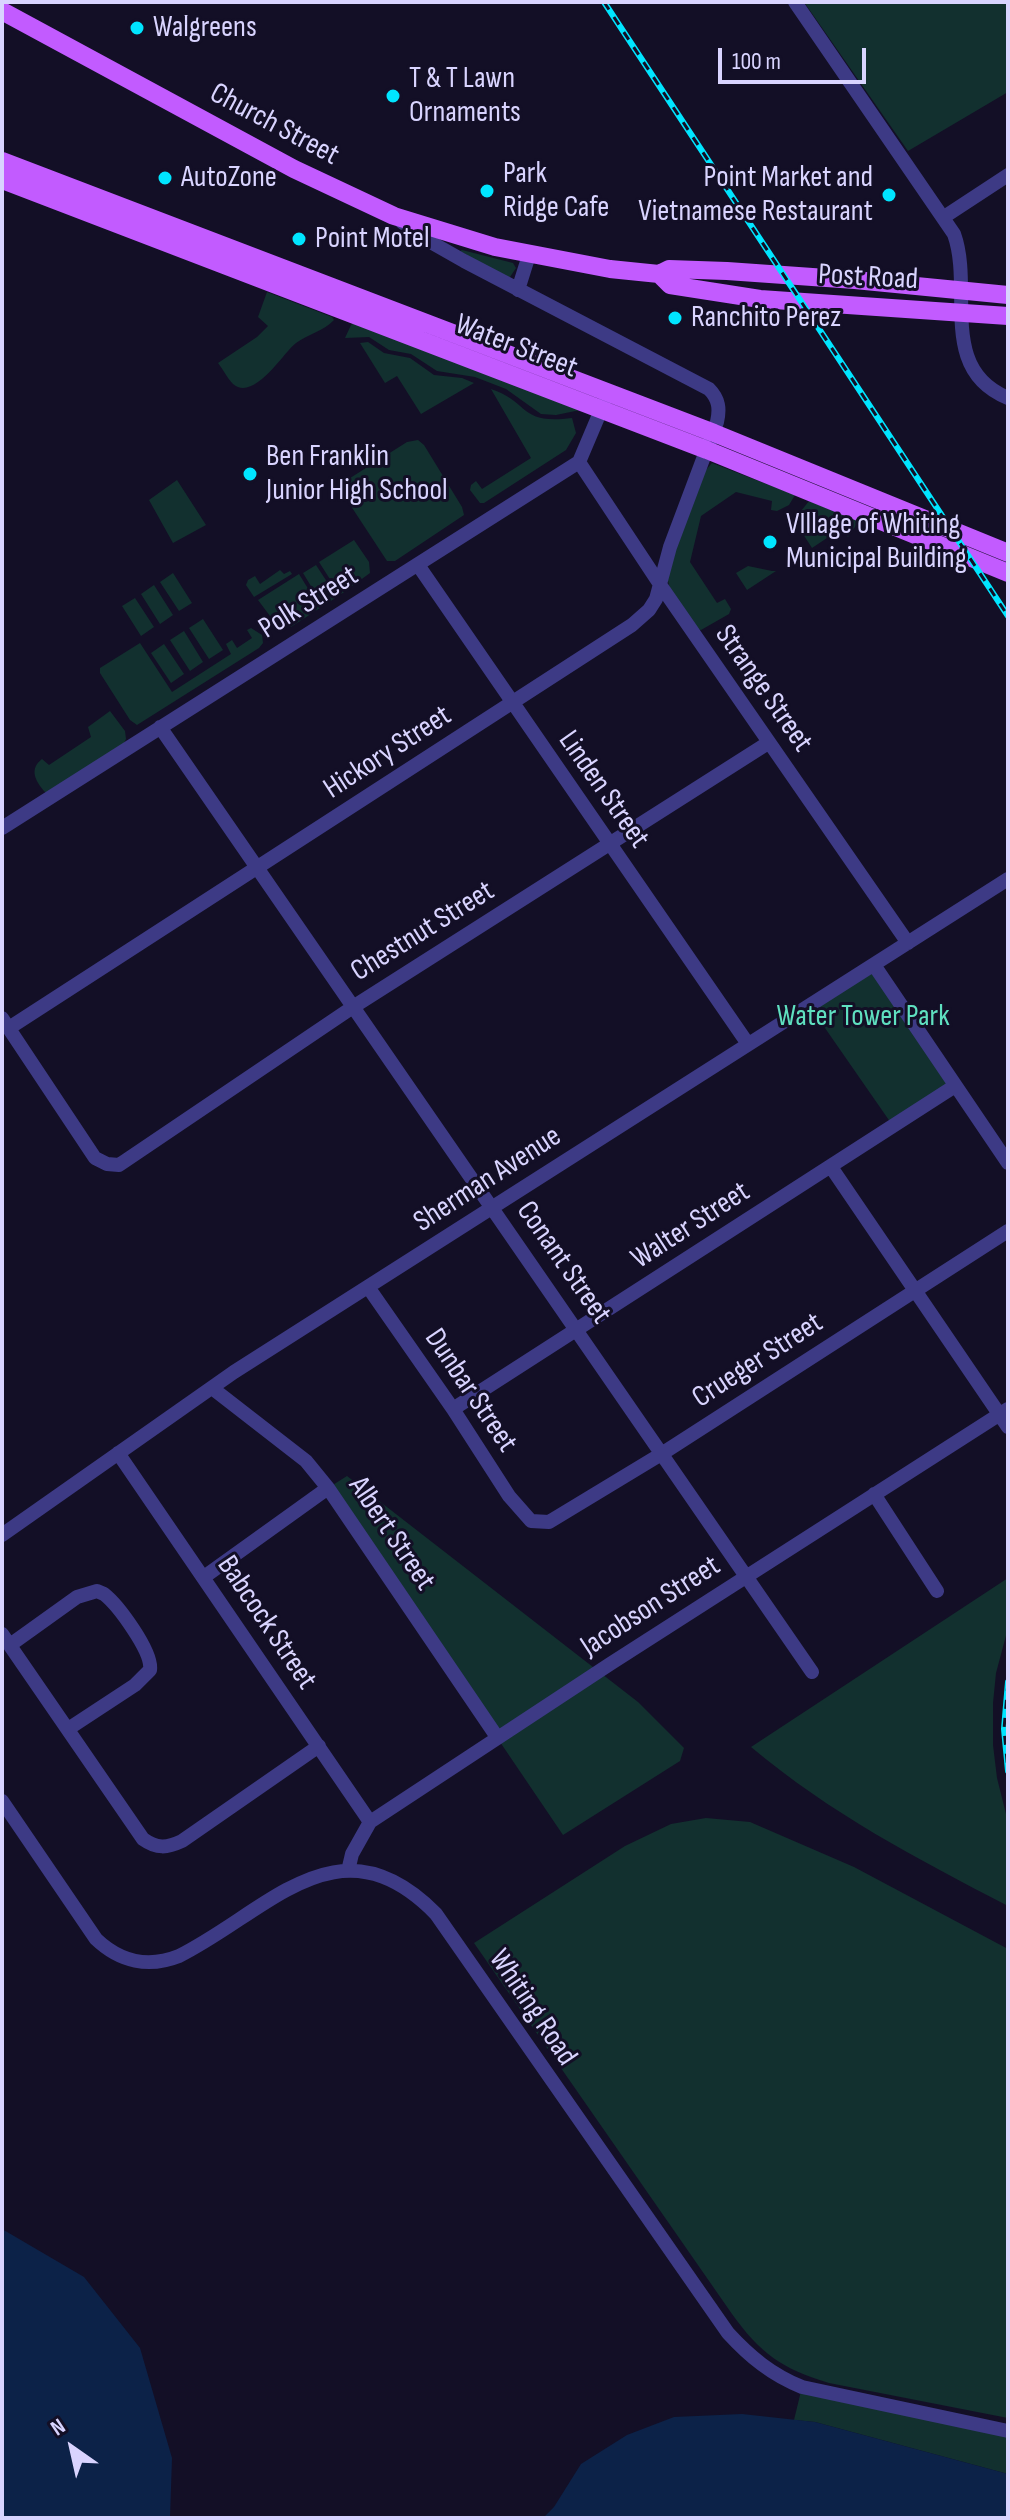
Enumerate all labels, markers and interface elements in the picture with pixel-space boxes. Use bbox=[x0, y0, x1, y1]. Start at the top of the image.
place label: Walgreens bbox=[153, 10, 257, 46]
marker: Walgreens bbox=[128, 19, 146, 37]
scale bar bbox=[722, 32, 870, 82]
text: 100 m bbox=[732, 47, 781, 76]
place label: T & T Lawn Ornaments bbox=[409, 61, 521, 132]
street label: Church Street bbox=[203, 76, 345, 174]
marker: T & T Lawn Ornaments bbox=[384, 87, 402, 105]
place label: Park Ridge Cafe bbox=[503, 156, 609, 226]
place label: AutoZone bbox=[181, 160, 277, 196]
place label: Point Market and Vietnamese Restaurant bbox=[638, 160, 873, 230]
marker: AutoZone bbox=[156, 169, 174, 187]
marker: Park Ridge Cafe bbox=[478, 182, 496, 200]
marker: Point Market and Vietnamese Restaurant bbox=[880, 186, 898, 204]
place label: Point Motel bbox=[315, 221, 429, 257]
marker: Point Motel bbox=[290, 230, 308, 248]
street label: Post Road bbox=[817, 257, 919, 299]
place label: Ranchito Perez bbox=[691, 300, 841, 336]
street label: Water Street bbox=[450, 307, 582, 387]
marker: Ranchito Perez bbox=[666, 309, 684, 327]
place label: Ben Franklin Junior High School bbox=[266, 439, 447, 510]
marker: Ben Franklin Junior High School bbox=[241, 465, 259, 483]
place label: VIllage of Whiting Municipal Building bbox=[786, 507, 967, 578]
marker: VIllage of Whiting Municipal Building bbox=[761, 533, 779, 551]
street label: Polk Street bbox=[253, 559, 365, 647]
street label: Strange Street bbox=[706, 619, 820, 759]
street label: Hickory Street bbox=[317, 698, 459, 808]
street label: Linden Street bbox=[550, 724, 656, 856]
street label: Chestnut Street bbox=[345, 874, 501, 990]
park label: Water Tower Park bbox=[776, 999, 950, 1035]
street label: Sherman Avenue bbox=[408, 1119, 568, 1241]
street label: Walter Street bbox=[625, 1175, 757, 1277]
street label: Conant Street bbox=[508, 1195, 618, 1331]
street label: Crueger Street bbox=[686, 1306, 830, 1416]
street label: Dunbar Street bbox=[416, 1323, 524, 1459]
street label: Albert Street bbox=[340, 1470, 442, 1598]
street label: Babcock Street bbox=[208, 1549, 324, 1697]
street label: Jacobson Street bbox=[575, 1549, 727, 1665]
street label: Whiting Road bbox=[480, 1943, 584, 2073]
north arrow bbox=[32, 2408, 112, 2488]
text: N bbox=[46, 2413, 71, 2442]

